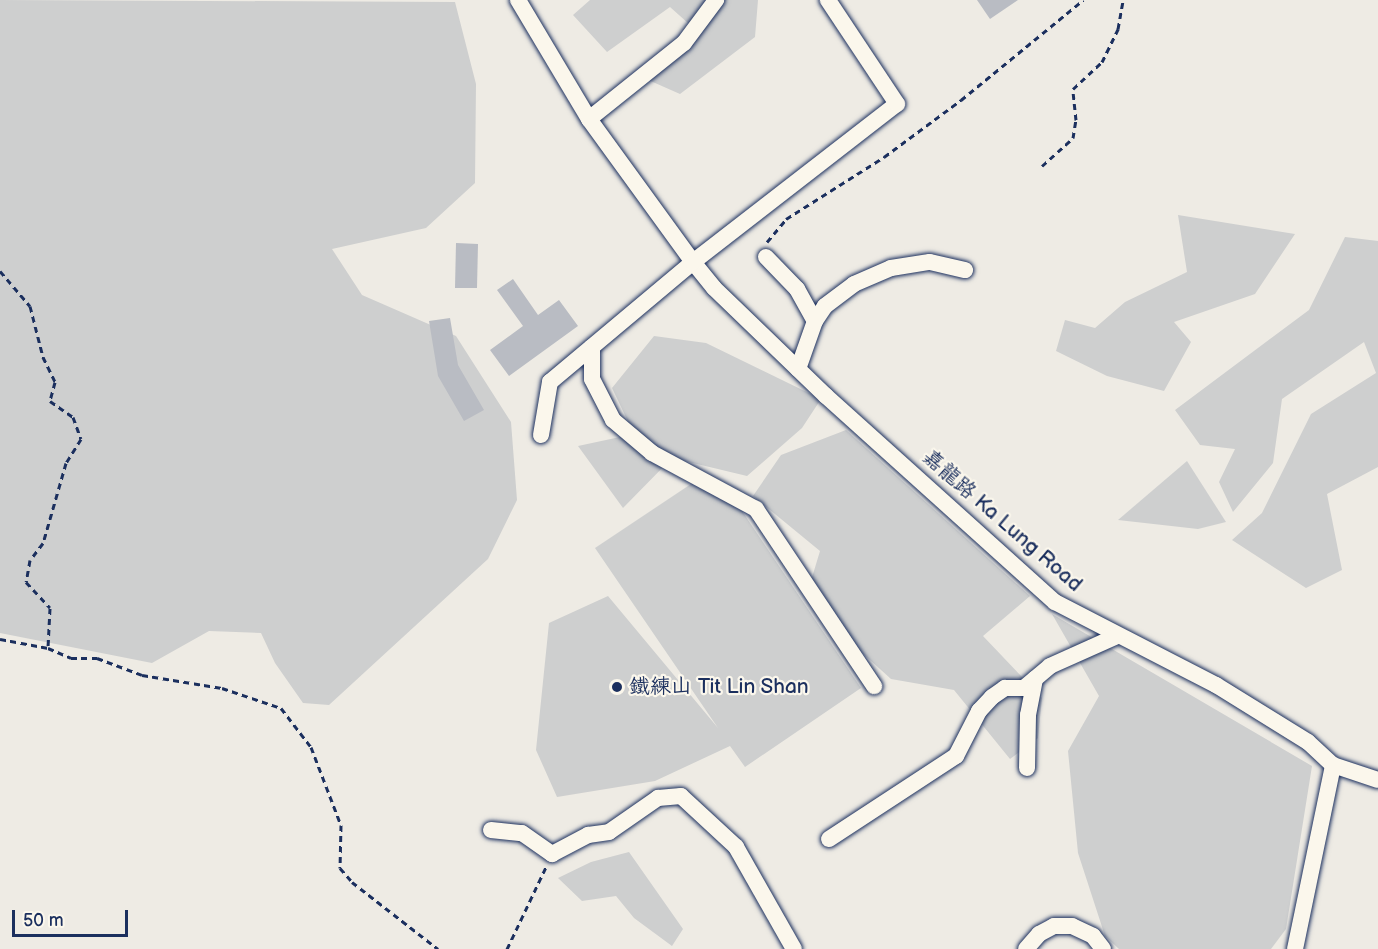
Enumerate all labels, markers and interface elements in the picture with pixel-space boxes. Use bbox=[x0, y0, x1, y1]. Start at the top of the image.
street label: 嘉龍路 Ka Lung Road bbox=[917, 445, 1087, 597]
place label: 鐵練山 Tit Lin Shan bbox=[629, 674, 809, 700]
marker: 鐵練山 Tit Lin Shan bbox=[610, 680, 624, 694]
scale bar bbox=[15, 898, 130, 936]
text: 50 m bbox=[23, 910, 64, 931]

